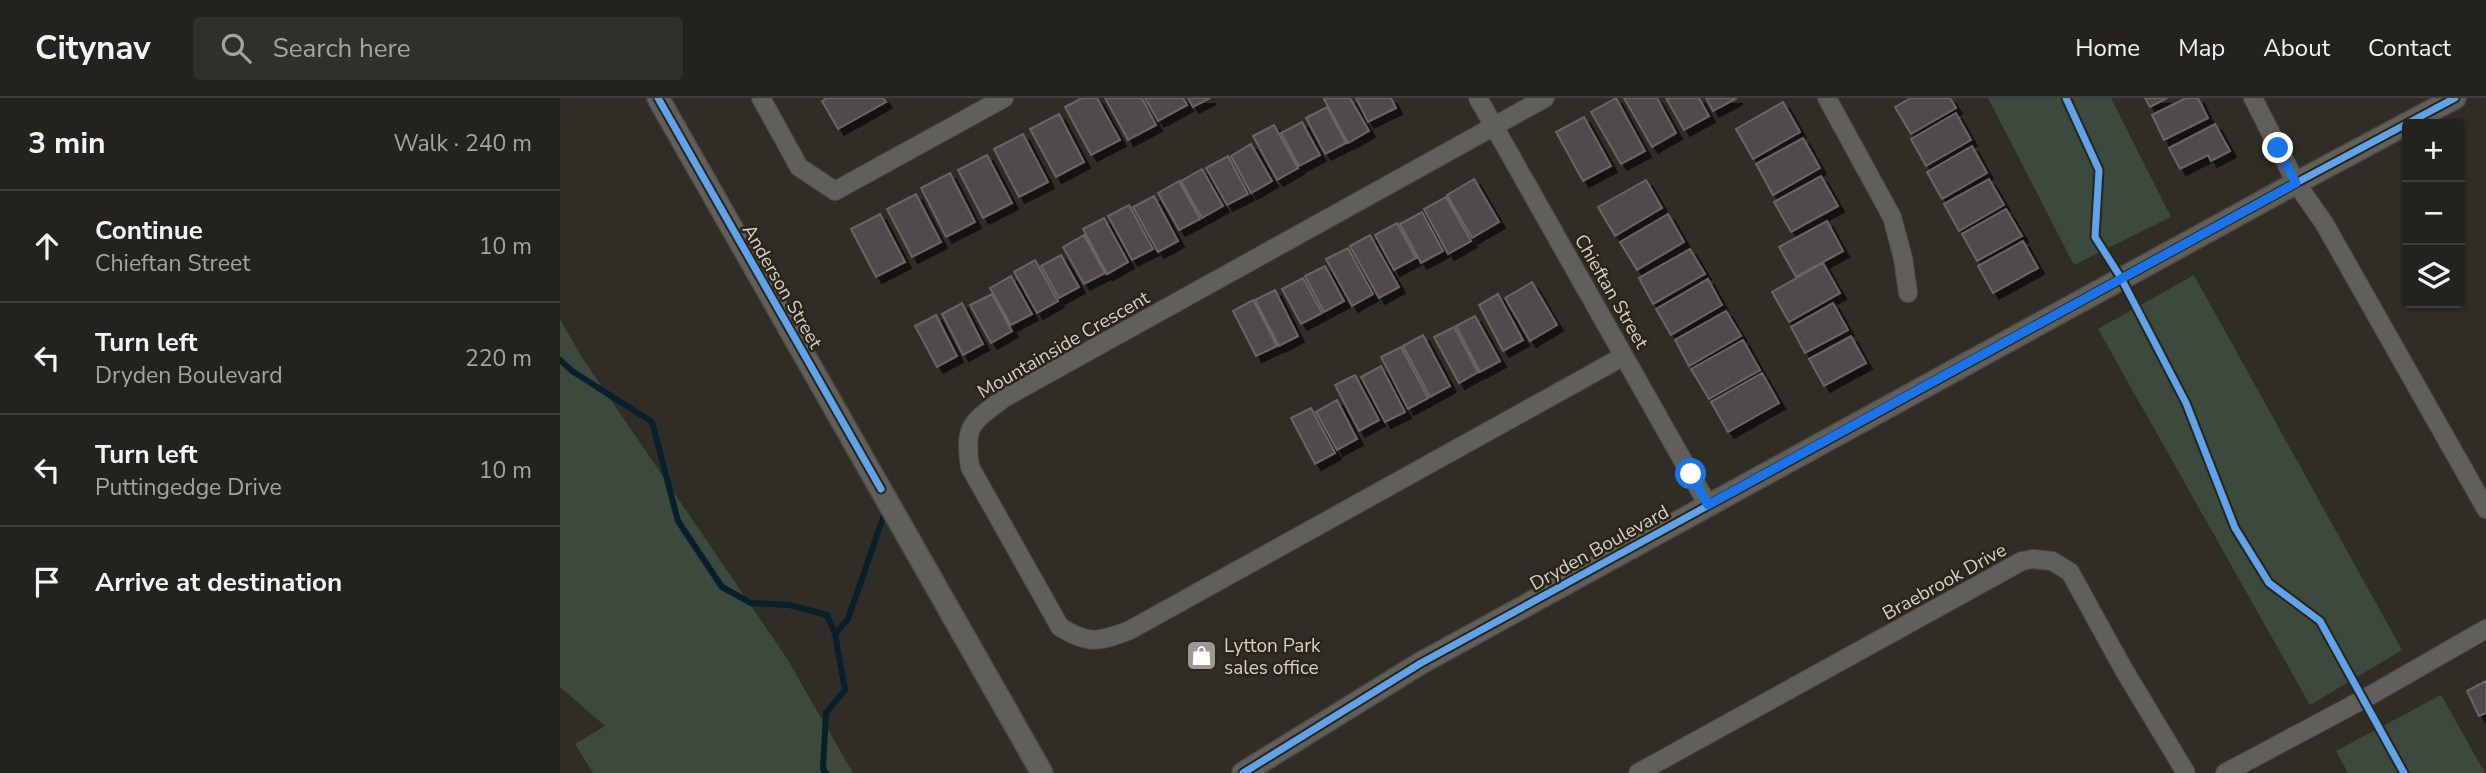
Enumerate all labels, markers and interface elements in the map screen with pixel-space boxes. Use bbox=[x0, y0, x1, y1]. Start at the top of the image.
search box bbox=[193, 17, 683, 80]
text: Citynav bbox=[35, 26, 151, 71]
icon: search bbox=[217, 29, 255, 67]
text: Search here bbox=[273, 31, 411, 66]
text: Home bbox=[2075, 32, 2140, 64]
text: Map bbox=[2178, 32, 2225, 64]
text: About bbox=[2263, 32, 2330, 64]
text: Contact bbox=[2368, 32, 2451, 64]
map controls bbox=[2402, 119, 2465, 308]
button: + bbox=[2402, 119, 2465, 182]
text: 3 min bbox=[28, 123, 106, 164]
text: Walk · 240 m bbox=[393, 128, 532, 159]
route end bbox=[2262, 132, 2293, 163]
button: − bbox=[2402, 182, 2465, 245]
text: Continue bbox=[95, 213, 203, 248]
street label: Anderson Street bbox=[736, 219, 829, 354]
icon: ahead bbox=[28, 227, 66, 265]
street label: Chieftan Street bbox=[1568, 229, 1655, 354]
text: 10 m bbox=[479, 231, 532, 262]
button: layers bbox=[2402, 245, 2465, 308]
text: Chieftan Street bbox=[95, 248, 250, 279]
street label: Mountainside Crescent bbox=[973, 285, 1155, 405]
text: Turn left bbox=[95, 325, 198, 360]
icon: left bbox=[28, 339, 66, 377]
text: 220 m bbox=[465, 343, 532, 374]
text: Dryden Boulevard bbox=[95, 360, 283, 391]
text: Turn left bbox=[95, 437, 198, 472]
icon: left bbox=[28, 451, 66, 489]
text: 10 m bbox=[479, 455, 532, 486]
route start bbox=[1675, 458, 1706, 489]
text: Puttingedge Drive bbox=[95, 472, 282, 503]
street label: Dryden Boulevard bbox=[1525, 499, 1674, 597]
street label: Braebrook Drive bbox=[1878, 537, 2011, 627]
icon: arrive bbox=[28, 563, 66, 601]
text: Arrive at destination bbox=[95, 565, 342, 600]
place label: Lytton Park sales office bbox=[1224, 633, 1321, 681]
shop icon: Lytton Park sales office bbox=[1184, 639, 1218, 673]

